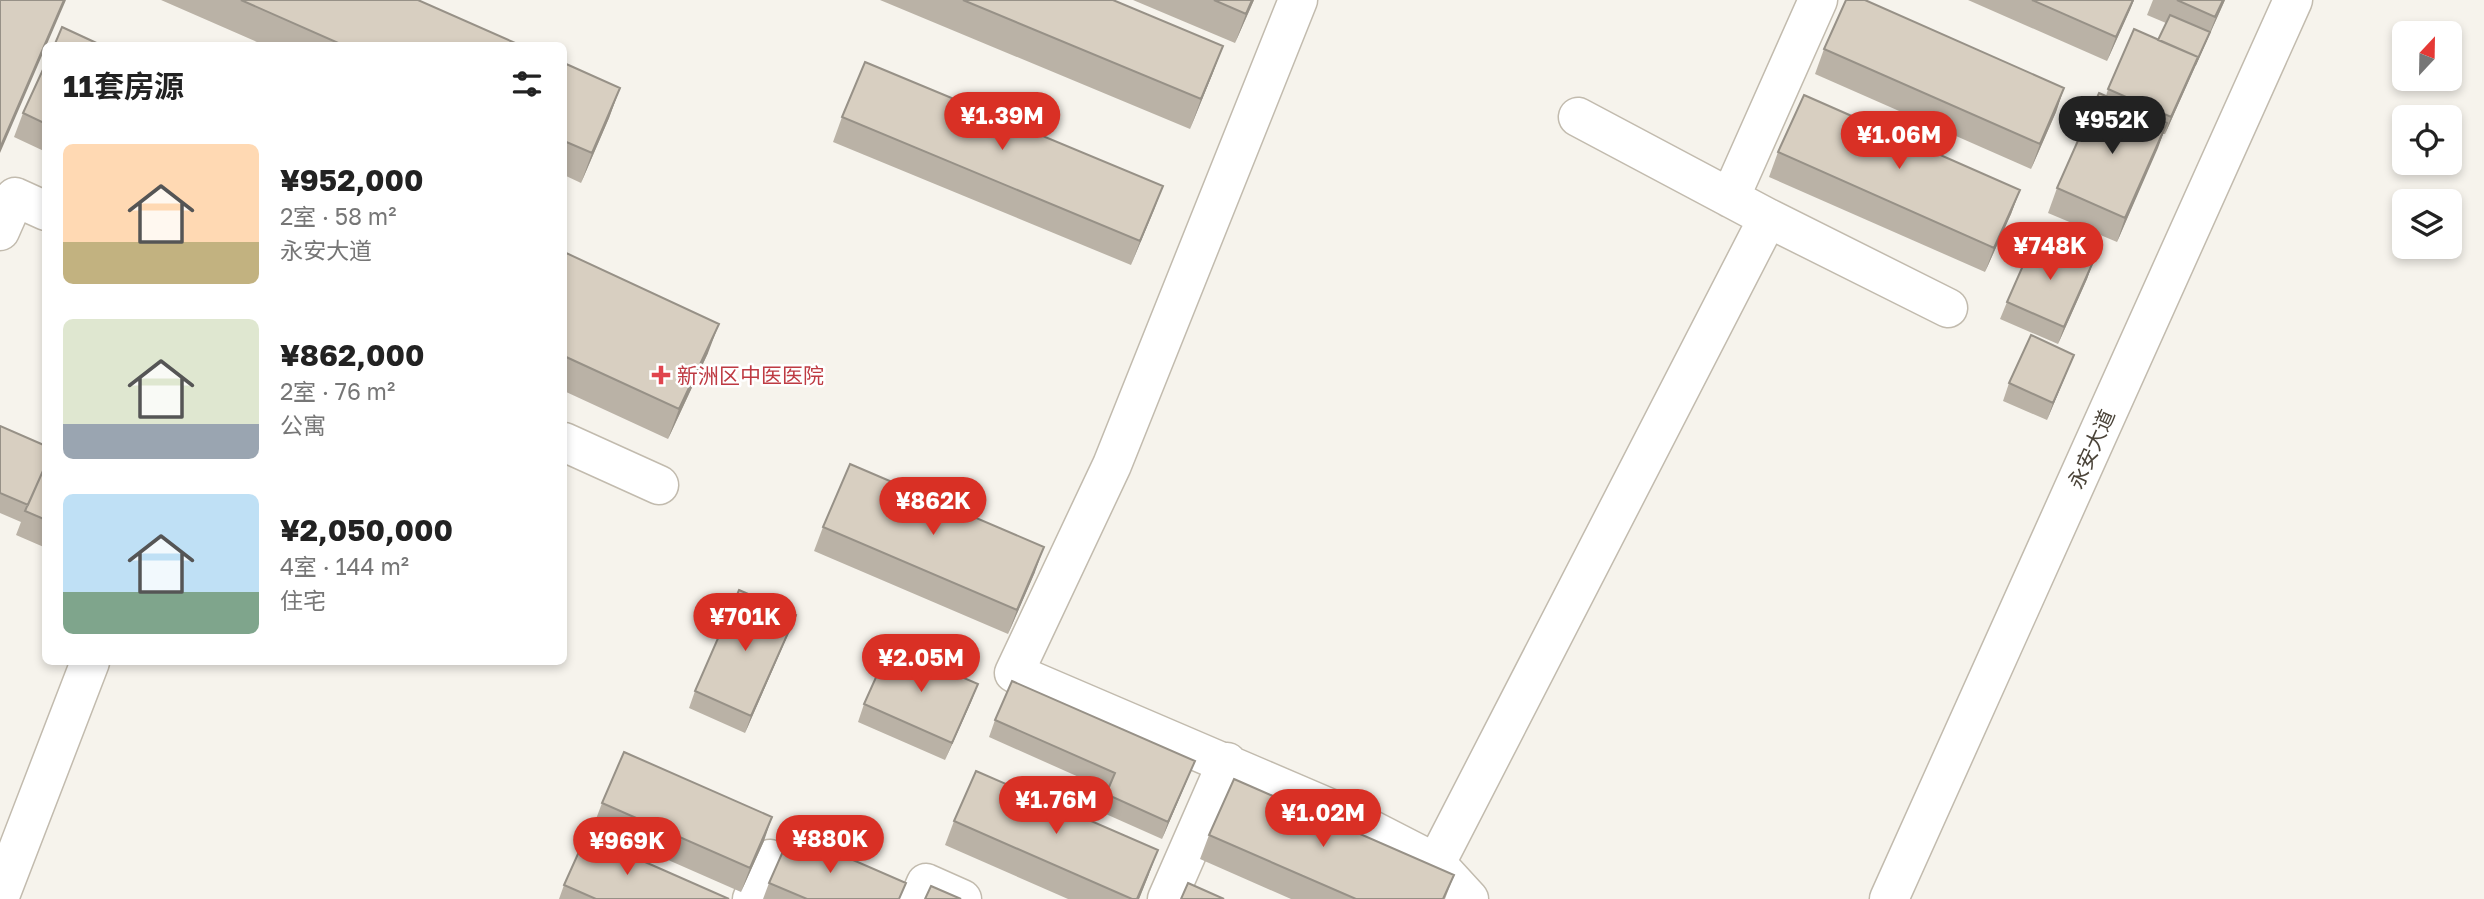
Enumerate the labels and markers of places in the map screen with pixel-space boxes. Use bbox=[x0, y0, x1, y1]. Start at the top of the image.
pin: ¥1.39M bbox=[945, 92, 1059, 152]
pin: ¥952K bbox=[2063, 96, 2161, 156]
pin: ¥1.06M bbox=[1842, 111, 1956, 171]
pin: ¥748K bbox=[2001, 222, 2099, 282]
place label: 新洲区中医医院 bbox=[677, 362, 824, 388]
marker: 新洲区中医医院 bbox=[651, 365, 671, 385]
pin: ¥862K bbox=[884, 477, 982, 537]
pin: ¥701K bbox=[696, 594, 794, 653]
pin: ¥2.05M bbox=[864, 634, 978, 694]
pin: ¥1.76M bbox=[999, 776, 1113, 836]
pin: ¥1.02M bbox=[1266, 790, 1380, 849]
pin: ¥880K bbox=[781, 816, 879, 875]
pin: ¥969K bbox=[578, 818, 676, 877]

